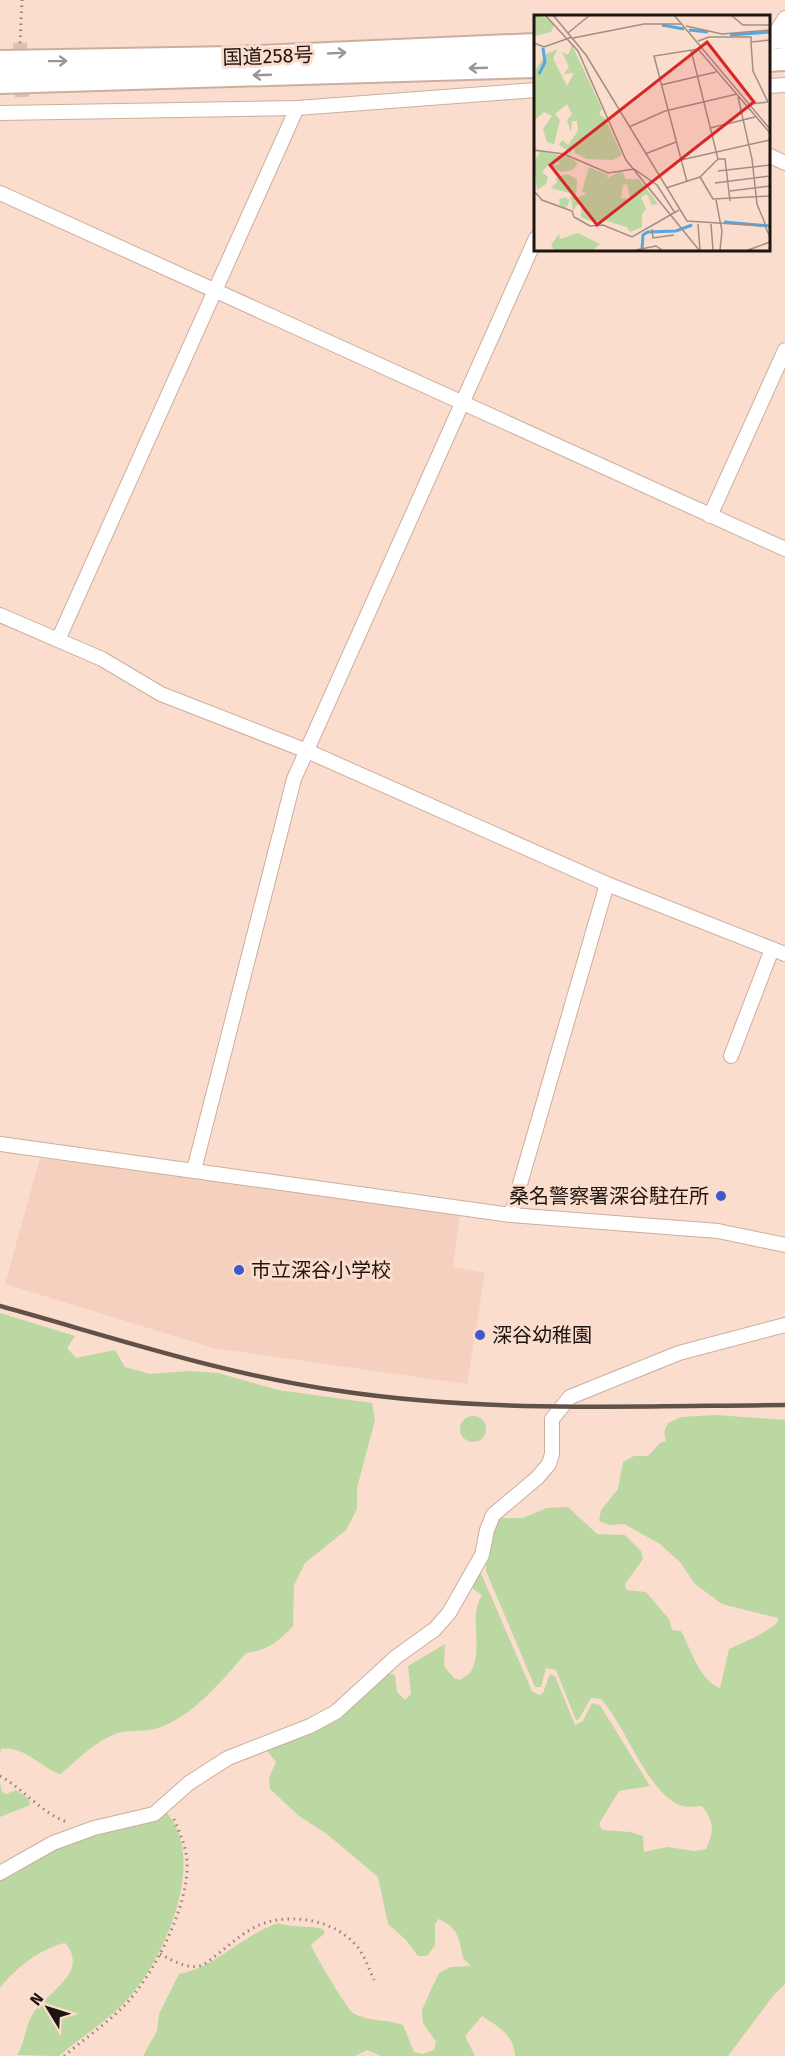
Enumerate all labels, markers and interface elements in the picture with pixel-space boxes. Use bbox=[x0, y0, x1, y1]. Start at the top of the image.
inset map bbox=[534, 15, 770, 250]
street label: 国道258号 bbox=[222, 42, 314, 70]
one-way arrow bbox=[327, 48, 347, 59]
one-way arrow bbox=[48, 55, 68, 67]
one-way arrow bbox=[468, 62, 488, 74]
one-way arrow bbox=[252, 69, 272, 80]
place label: 桑名警察署深谷駐在所 bbox=[509, 1184, 709, 1208]
marker: 桑名警察署深谷駐在所 bbox=[714, 1189, 728, 1203]
place label: 市立深谷小学校 bbox=[251, 1258, 391, 1282]
marker: 市立深谷小学校 bbox=[232, 1263, 246, 1277]
place label: 深谷幼稚園 bbox=[492, 1323, 592, 1347]
marker: 深谷幼稚園 bbox=[473, 1328, 487, 1342]
north arrow bbox=[18, 1978, 78, 2038]
text: N bbox=[26, 1989, 47, 2009]

